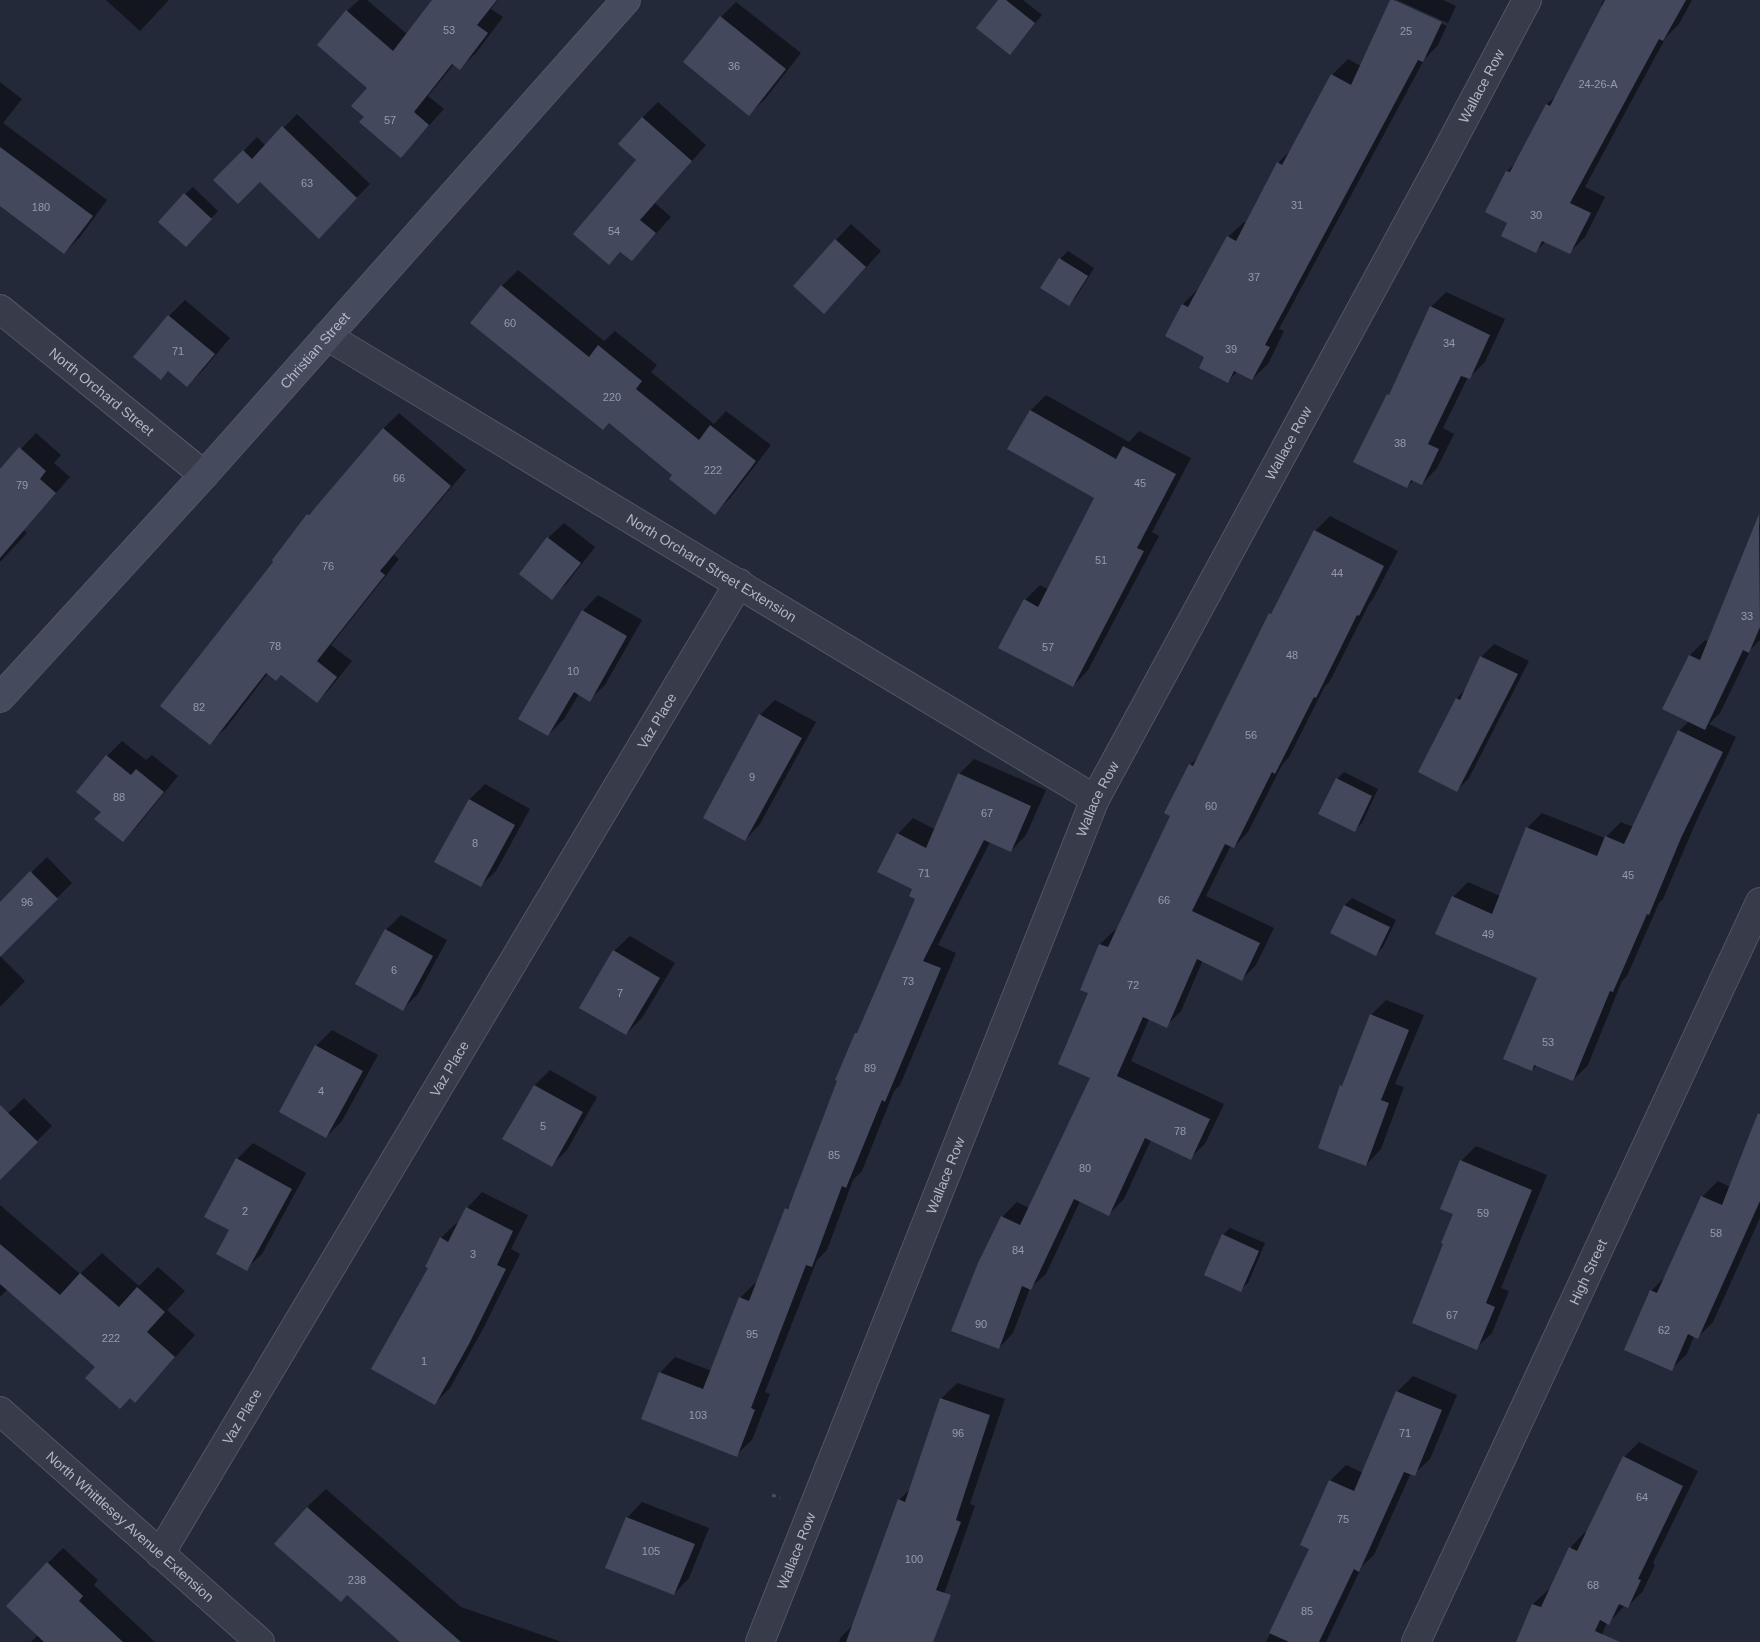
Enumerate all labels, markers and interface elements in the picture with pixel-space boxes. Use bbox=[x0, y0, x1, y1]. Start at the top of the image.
house number: 53 bbox=[443, 24, 455, 36]
house number: 25 bbox=[1400, 25, 1412, 37]
street label: Wallace Row bbox=[1455, 46, 1508, 126]
house number: 36 bbox=[728, 60, 740, 72]
house number: 24-26-A bbox=[1578, 78, 1618, 90]
house number: 57 bbox=[384, 114, 396, 126]
house number: 63 bbox=[301, 177, 313, 189]
house number: 31 bbox=[1291, 199, 1303, 211]
house number: 180 bbox=[32, 201, 50, 213]
house number: 30 bbox=[1530, 209, 1542, 221]
house number: 54 bbox=[608, 225, 620, 237]
house number: 37 bbox=[1248, 271, 1260, 283]
street label: Christian Street bbox=[277, 309, 353, 392]
house number: 60 bbox=[504, 317, 516, 329]
house number: 34 bbox=[1443, 337, 1455, 349]
house number: 39 bbox=[1225, 343, 1237, 355]
street label: North Orchard Street bbox=[46, 344, 157, 439]
house number: 71 bbox=[172, 345, 184, 357]
house number: 220 bbox=[603, 391, 621, 403]
street label: Wallace Row bbox=[1262, 403, 1315, 483]
house number: 38 bbox=[1394, 437, 1406, 449]
house number: 222 bbox=[704, 464, 722, 476]
house number: 66 bbox=[393, 472, 405, 484]
house number: 45 bbox=[1134, 477, 1146, 489]
house number: 79 bbox=[16, 479, 28, 491]
street label: North Orchard Street Extension bbox=[624, 510, 799, 625]
house number: 51 bbox=[1095, 554, 1107, 566]
house number: 76 bbox=[322, 560, 334, 572]
house number: 44 bbox=[1331, 567, 1343, 579]
house number: 33 bbox=[1741, 610, 1753, 622]
house number: 78 bbox=[269, 640, 281, 652]
house number: 57 bbox=[1042, 641, 1054, 653]
house number: 48 bbox=[1286, 649, 1298, 661]
house number: 10 bbox=[567, 665, 579, 677]
street label: Vaz Place bbox=[634, 690, 680, 752]
house number: 82 bbox=[193, 701, 205, 713]
house number: 56 bbox=[1245, 729, 1257, 741]
street label: Wallace Row bbox=[1073, 758, 1122, 839]
house number: 9 bbox=[749, 771, 755, 783]
house number: 88 bbox=[113, 791, 125, 803]
house number: 60 bbox=[1205, 800, 1217, 812]
house number: 67 bbox=[981, 807, 993, 819]
house number: 8 bbox=[472, 837, 478, 849]
house number: 71 bbox=[918, 867, 930, 879]
house number: 45 bbox=[1622, 869, 1634, 881]
house number: 66 bbox=[1158, 894, 1170, 906]
house number: 96 bbox=[21, 896, 33, 908]
house number: 49 bbox=[1482, 928, 1494, 940]
house number: 6 bbox=[391, 964, 397, 976]
house number: 73 bbox=[902, 975, 914, 987]
house number: 72 bbox=[1127, 979, 1139, 991]
house number: 7 bbox=[617, 987, 623, 999]
house number: 53 bbox=[1542, 1036, 1554, 1048]
street label: Vaz Place bbox=[427, 1038, 472, 1099]
house number: 89 bbox=[864, 1062, 876, 1074]
house number: 4 bbox=[318, 1085, 324, 1097]
house number: 5 bbox=[540, 1120, 546, 1132]
house number: 78 bbox=[1174, 1125, 1186, 1137]
street label: Wallace Row bbox=[923, 1134, 968, 1216]
house number: 85 bbox=[828, 1149, 840, 1161]
house number: 80 bbox=[1079, 1162, 1091, 1174]
house number: 2 bbox=[242, 1205, 248, 1217]
house number: 59 bbox=[1477, 1207, 1489, 1219]
house number: 58 bbox=[1710, 1227, 1722, 1239]
street label: High Street bbox=[1566, 1237, 1610, 1307]
house number: 84 bbox=[1012, 1244, 1024, 1256]
house number: 3 bbox=[470, 1248, 476, 1260]
house number: 67 bbox=[1446, 1309, 1458, 1321]
house number: 90 bbox=[975, 1318, 987, 1330]
house number: 62 bbox=[1658, 1324, 1670, 1336]
house number: 95 bbox=[746, 1328, 758, 1340]
house number: 222 bbox=[102, 1332, 120, 1344]
house number: 1 bbox=[421, 1355, 427, 1367]
street label: Vaz Place bbox=[219, 1386, 265, 1447]
house number: 103 bbox=[689, 1409, 707, 1421]
house number: 96 bbox=[952, 1427, 964, 1439]
house number: 71 bbox=[1399, 1427, 1411, 1439]
street label: North Whittlesey Avenue Extension bbox=[43, 1448, 217, 1605]
house number: 64 bbox=[1636, 1491, 1648, 1503]
street label: Wallace Row bbox=[774, 1509, 819, 1592]
house number: 75 bbox=[1337, 1513, 1349, 1525]
house number: 105 bbox=[642, 1545, 660, 1557]
house number: 100 bbox=[905, 1553, 923, 1565]
house number: 238 bbox=[348, 1574, 366, 1586]
house number: 68 bbox=[1587, 1579, 1599, 1591]
house number: 85 bbox=[1301, 1605, 1313, 1617]

